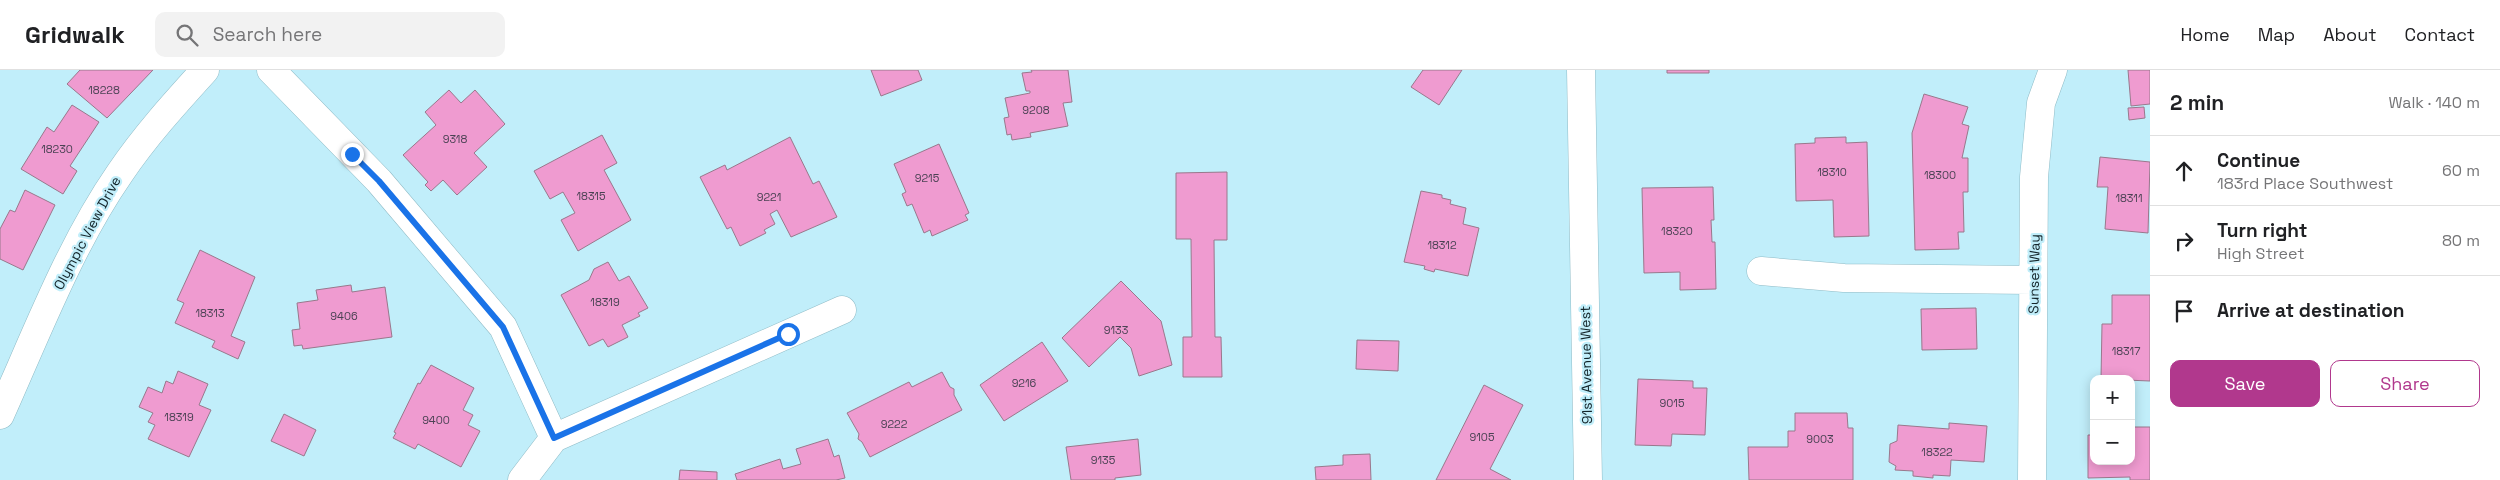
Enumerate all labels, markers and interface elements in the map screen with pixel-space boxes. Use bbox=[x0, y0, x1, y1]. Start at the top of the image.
search box bbox=[155, 12, 505, 57]
text: Gridwalk bbox=[25, 19, 125, 50]
icon: search bbox=[173, 21, 201, 49]
text: Search here bbox=[213, 22, 322, 47]
text: Home bbox=[2181, 23, 2230, 46]
text: Map bbox=[2258, 23, 2295, 46]
text: About bbox=[2323, 23, 2377, 46]
text: Contact bbox=[2405, 23, 2475, 46]
house number: 18228 bbox=[88, 83, 120, 97]
text: 2 min bbox=[2170, 89, 2224, 116]
text: Walk · 140 m bbox=[2388, 92, 2480, 113]
house number: 9208 bbox=[1022, 103, 1050, 117]
house number: 9318 bbox=[443, 132, 467, 146]
house number: 18230 bbox=[41, 142, 73, 156]
route end bbox=[341, 143, 364, 166]
text: Continue bbox=[2217, 148, 2300, 173]
icon: ahead bbox=[2170, 157, 2198, 185]
text: 60 m bbox=[2442, 160, 2480, 181]
house number: 18310 bbox=[1817, 165, 1847, 179]
house number: 18300 bbox=[1924, 168, 1956, 182]
house number: 9215 bbox=[915, 171, 940, 185]
street label: Olympic View Drive bbox=[49, 173, 125, 293]
text: 183rd Place Southwest bbox=[2217, 173, 2393, 194]
house number: 18315 bbox=[576, 189, 606, 203]
house number: 9221 bbox=[757, 190, 781, 204]
house number: 18311 bbox=[2115, 191, 2143, 205]
text: Turn right bbox=[2217, 218, 2307, 243]
house number: 18320 bbox=[1661, 224, 1693, 238]
icon: right bbox=[2170, 227, 2198, 255]
text: 80 m bbox=[2442, 230, 2480, 251]
street label: Sunset Way bbox=[2024, 234, 2044, 314]
house number: 18312 bbox=[1427, 238, 1457, 252]
text: High Street bbox=[2217, 243, 2305, 264]
house number: 18319 bbox=[590, 295, 620, 309]
icon: arrive bbox=[2170, 297, 2198, 325]
text: Arrive at destination bbox=[2217, 298, 2405, 323]
house number: 18313 bbox=[195, 306, 225, 320]
street label: 91st Avenue West bbox=[1576, 306, 1596, 424]
house number: 9406 bbox=[330, 309, 358, 323]
route start bbox=[777, 323, 800, 346]
house number: 9133 bbox=[1104, 323, 1129, 337]
house number: 18317 bbox=[2112, 344, 2140, 358]
button: Save bbox=[2170, 360, 2320, 407]
button: Share bbox=[2330, 360, 2480, 407]
map controls bbox=[2090, 375, 2135, 465]
button: + bbox=[2090, 375, 2135, 420]
house number: 9216 bbox=[1012, 376, 1037, 390]
house number: 9015 bbox=[1660, 396, 1685, 410]
house number: 18319 bbox=[164, 410, 194, 424]
house number: 9400 bbox=[422, 413, 450, 427]
house number: 9222 bbox=[881, 417, 908, 431]
button: − bbox=[2090, 420, 2135, 465]
house number: 9105 bbox=[1470, 430, 1495, 444]
house number: 9003 bbox=[1806, 432, 1834, 446]
house number: 18322 bbox=[1921, 445, 1953, 459]
house number: 9135 bbox=[1091, 453, 1116, 467]

